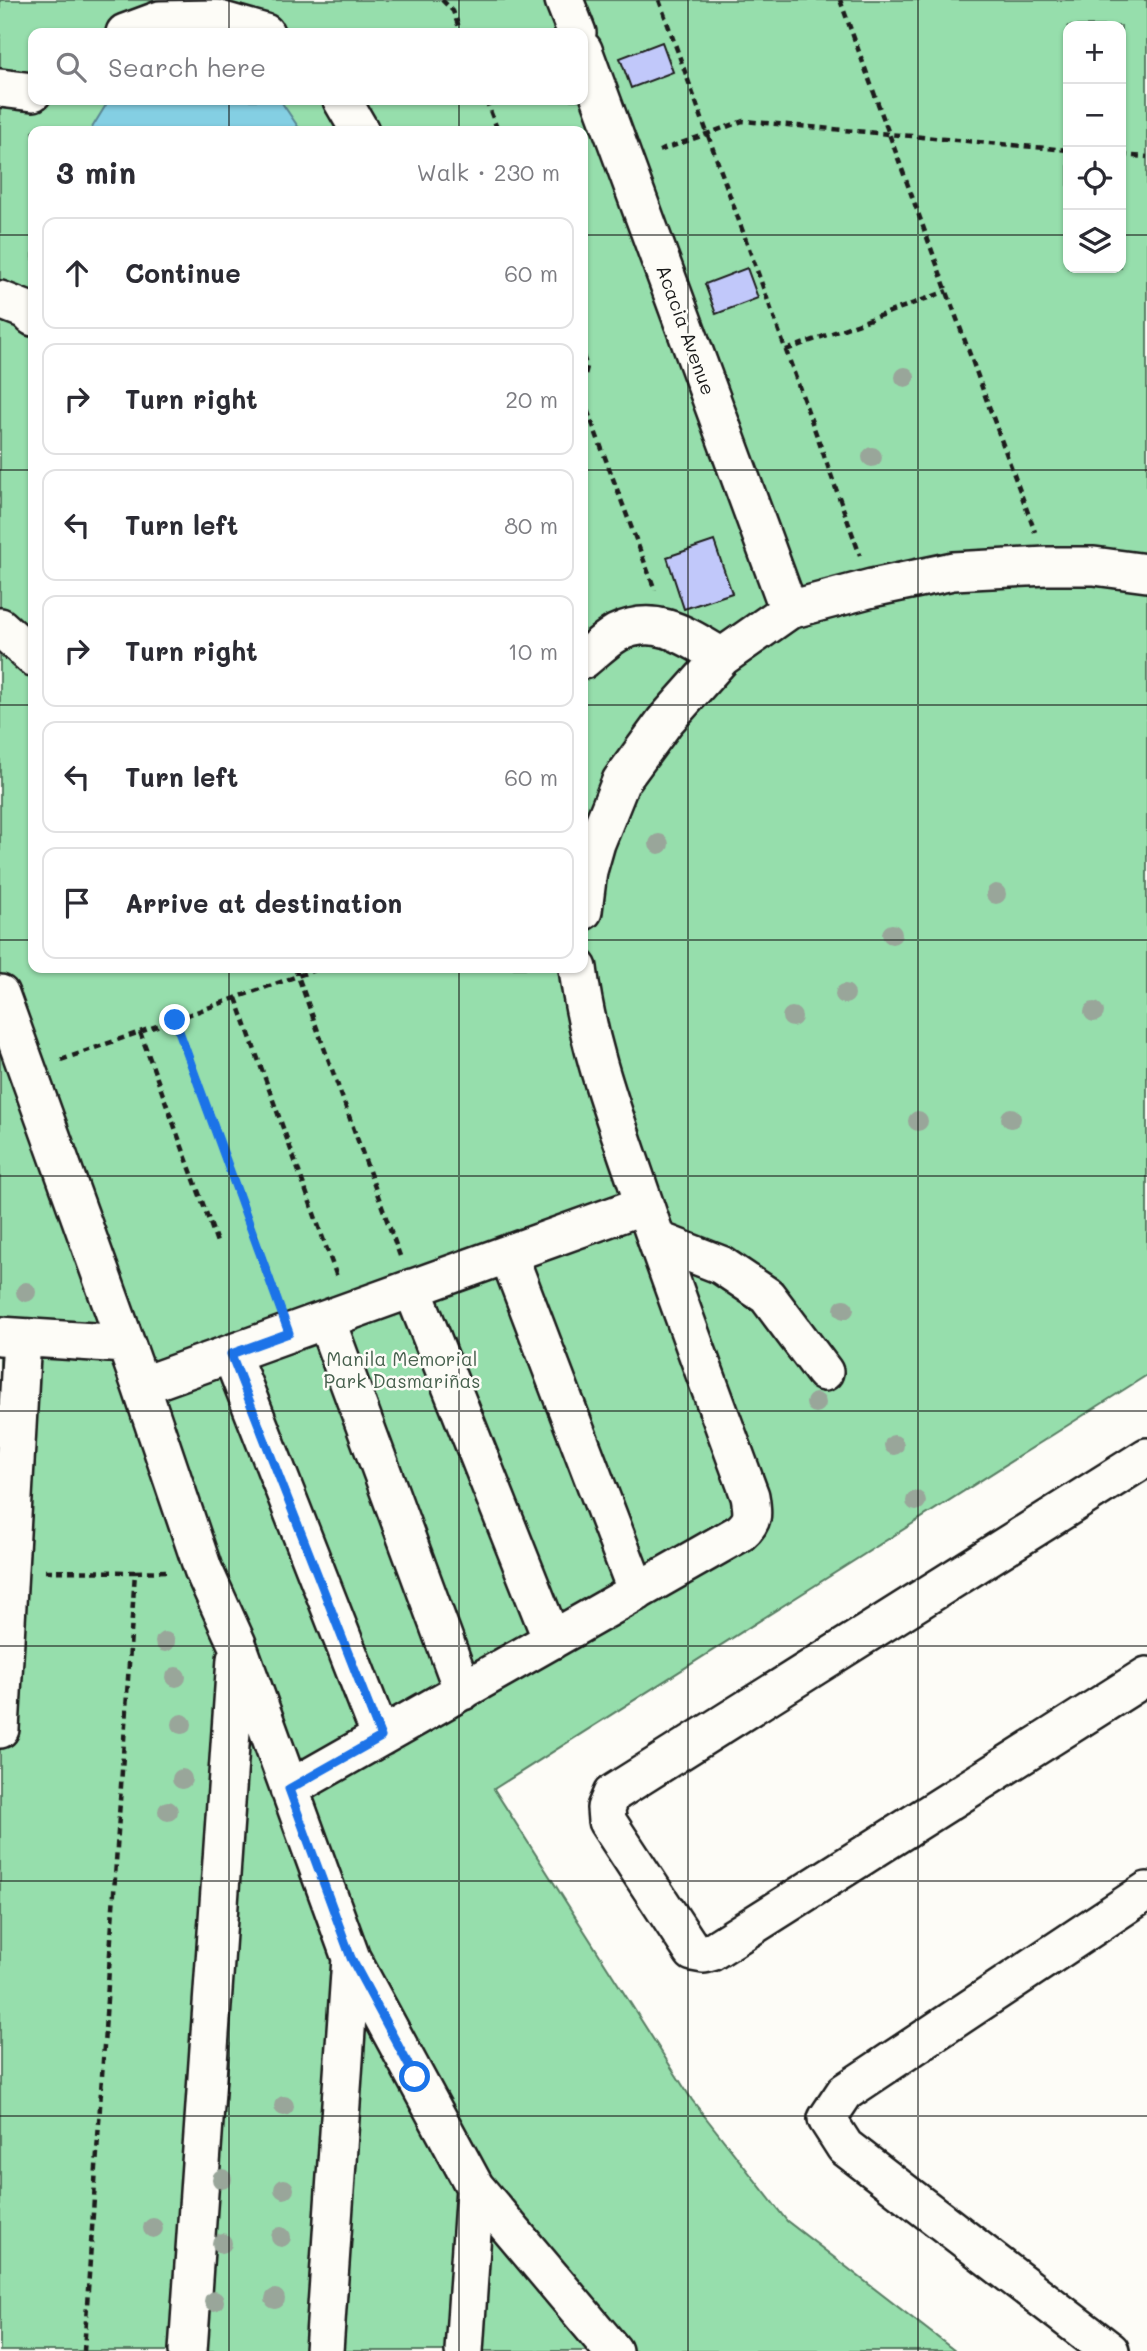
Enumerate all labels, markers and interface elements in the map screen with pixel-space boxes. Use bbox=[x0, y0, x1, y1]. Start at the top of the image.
map controls bbox=[1063, 21, 1126, 273]
button: + bbox=[1063, 21, 1126, 84]
search box bbox=[28, 28, 588, 105]
icon: search bbox=[52, 48, 90, 86]
text: Search here bbox=[108, 50, 266, 84]
button: − bbox=[1063, 84, 1126, 147]
button: locate bbox=[1063, 147, 1126, 210]
text: 3 min bbox=[56, 152, 136, 192]
text: Walk · 230 m bbox=[417, 157, 560, 187]
button: layers bbox=[1063, 210, 1126, 273]
icon: ahead bbox=[58, 254, 96, 292]
text: Continue bbox=[125, 256, 241, 290]
text: 60 m bbox=[504, 258, 558, 288]
street label: Acacia Avenue bbox=[651, 261, 722, 398]
icon: right bbox=[58, 380, 96, 418]
text: Turn right bbox=[125, 382, 258, 416]
text: 20 m bbox=[505, 384, 558, 414]
icon: left bbox=[58, 506, 96, 544]
text: Turn left bbox=[125, 508, 238, 542]
text: 80 m bbox=[504, 510, 558, 540]
icon: right bbox=[58, 632, 96, 670]
text: Turn right bbox=[125, 634, 258, 668]
text: 10 m bbox=[508, 636, 558, 666]
icon: left bbox=[58, 758, 96, 796]
text: Turn left bbox=[125, 760, 238, 794]
text: 60 m bbox=[504, 762, 558, 792]
icon: arrive bbox=[58, 884, 96, 922]
text: Arrive at destination bbox=[125, 886, 402, 920]
route end bbox=[159, 1004, 190, 1035]
park label: Manila Memorial Park Dasmariñas bbox=[323, 1346, 481, 1393]
route start bbox=[399, 2061, 430, 2092]

